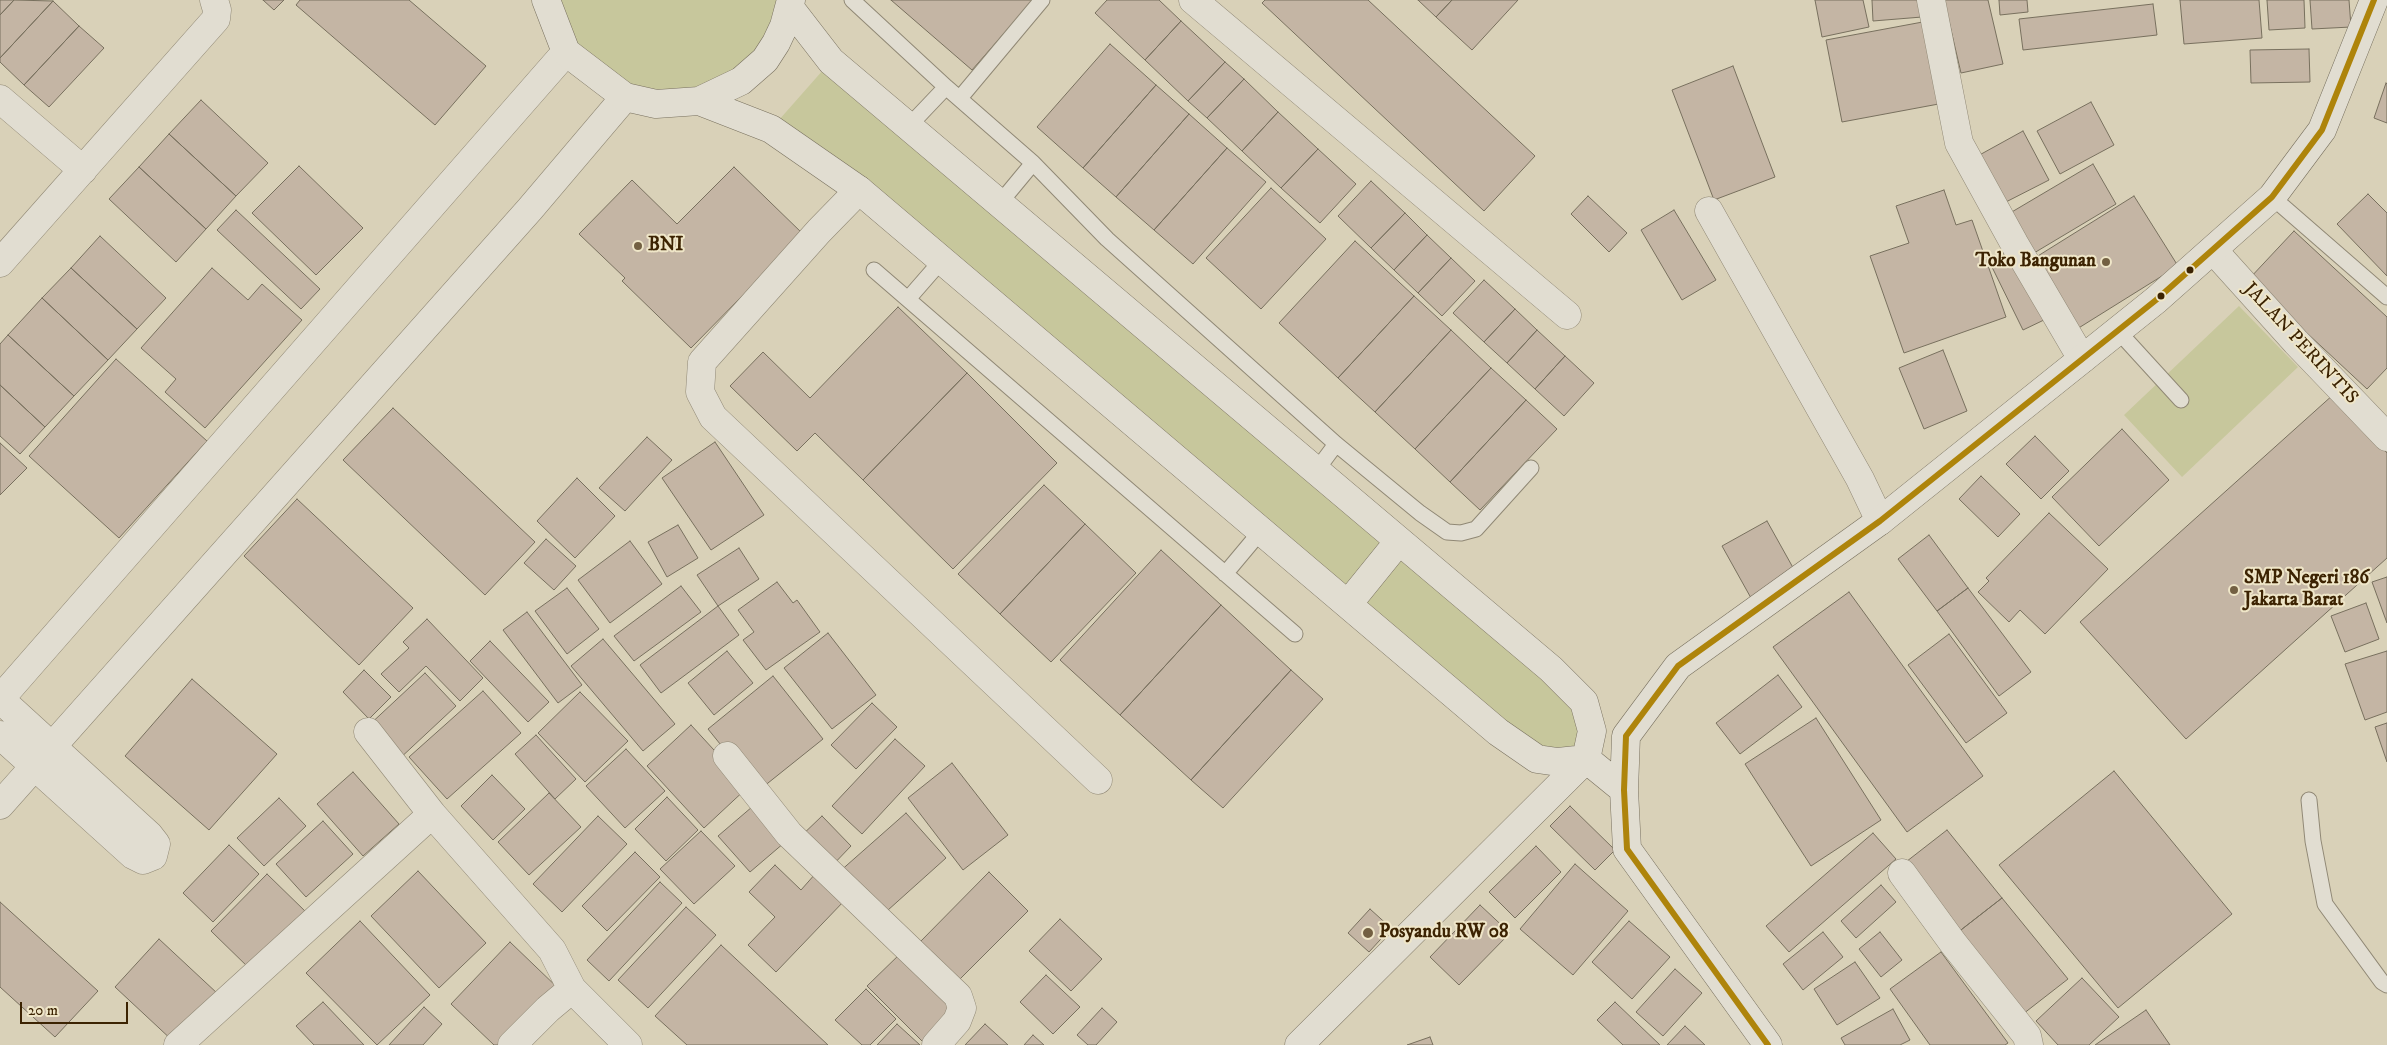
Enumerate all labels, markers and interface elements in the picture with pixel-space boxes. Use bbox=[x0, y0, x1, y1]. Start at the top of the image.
place label: BNI bbox=[648, 235, 683, 257]
marker: BNI bbox=[632, 240, 644, 252]
place label: Toko Bangunan bbox=[1976, 251, 2096, 273]
marker: Toko Bangunan bbox=[2100, 256, 2112, 268]
unlabelled marker bbox=[2185, 265, 2195, 275]
street label: JALAN PERINTIS bbox=[2238, 278, 2362, 410]
unlabelled marker bbox=[2156, 291, 2166, 301]
place label: SMP Negeri 186 Jakarta Barat bbox=[2244, 568, 2369, 612]
marker: SMP Negeri 186 Jakarta Barat bbox=[2228, 584, 2240, 596]
place label: Posyandu RW 08 bbox=[1379, 922, 1508, 944]
marker: Posyandu RW 08 bbox=[1361, 926, 1375, 940]
scale bar bbox=[22, 992, 130, 1024]
text: 20 m bbox=[28, 1001, 58, 1020]

